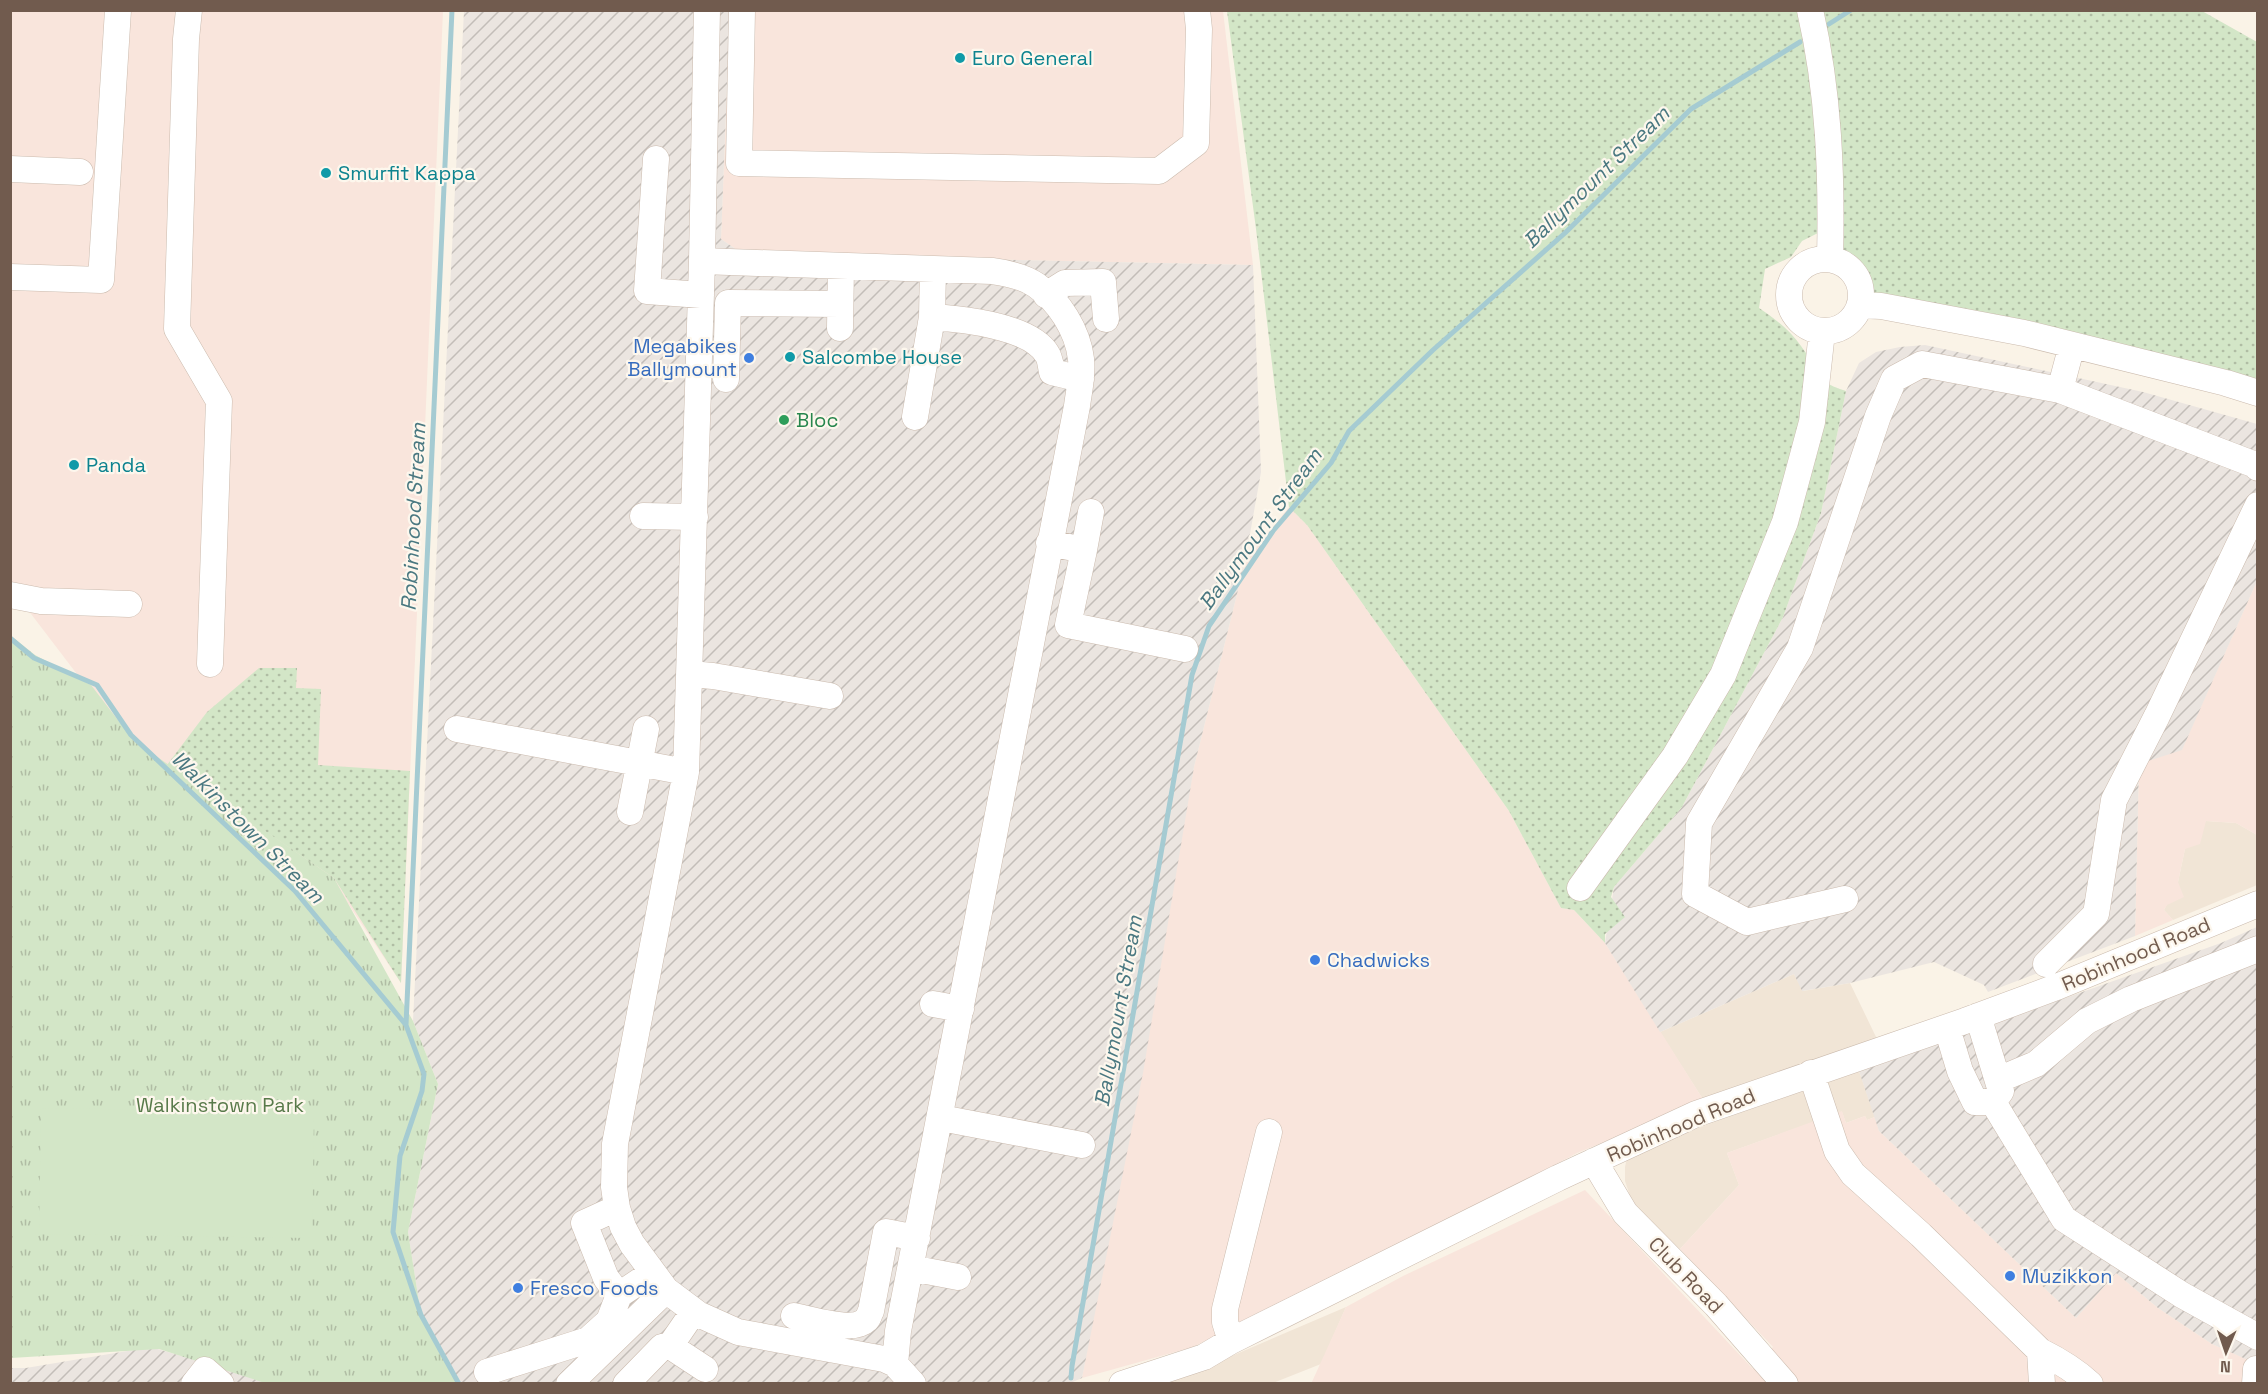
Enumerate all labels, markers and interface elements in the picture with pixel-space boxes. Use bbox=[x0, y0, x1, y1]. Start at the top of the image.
place label: Euro General bbox=[972, 45, 1093, 71]
marker: Euro General bbox=[953, 51, 967, 65]
water label: Ballymount Stream bbox=[1517, 100, 1676, 254]
place label: Smurfit Kappa bbox=[338, 160, 476, 186]
marker: Smurfit Kappa bbox=[319, 166, 333, 180]
place label: Megabikes Ballymount bbox=[627, 333, 737, 382]
place label: Salcombe House bbox=[802, 344, 962, 370]
marker: Salcombe House bbox=[783, 350, 797, 364]
marker: Megabikes Ballymount bbox=[742, 351, 756, 365]
place label: Bloc bbox=[796, 407, 838, 433]
marker: Bloc bbox=[777, 413, 791, 427]
water label: Robinhood Stream bbox=[395, 421, 431, 612]
water label: Ballymount Stream bbox=[1192, 442, 1328, 615]
place label: Panda bbox=[86, 452, 146, 478]
marker: Panda bbox=[67, 458, 81, 472]
water label: Walkinstown Stream bbox=[166, 745, 331, 910]
street label: Robinhood Road bbox=[2058, 911, 2214, 997]
water label: Ballymount Stream bbox=[1088, 913, 1148, 1109]
place label: Chadwicks bbox=[1327, 947, 1430, 973]
marker: Chadwicks bbox=[1308, 953, 1322, 967]
street label: Robinhood Road bbox=[1603, 1082, 1759, 1168]
park label: Walkinstown Park bbox=[136, 1092, 304, 1118]
street label: Club Road bbox=[1643, 1231, 1729, 1319]
place label: Muzikkon bbox=[2022, 1263, 2112, 1289]
marker: Muzikkon bbox=[2003, 1269, 2017, 1283]
place label: Fresco Foods bbox=[530, 1275, 659, 1301]
marker: Fresco Foods bbox=[511, 1281, 525, 1295]
north arrow bbox=[2196, 1322, 2256, 1382]
text: N bbox=[2220, 1356, 2231, 1377]

